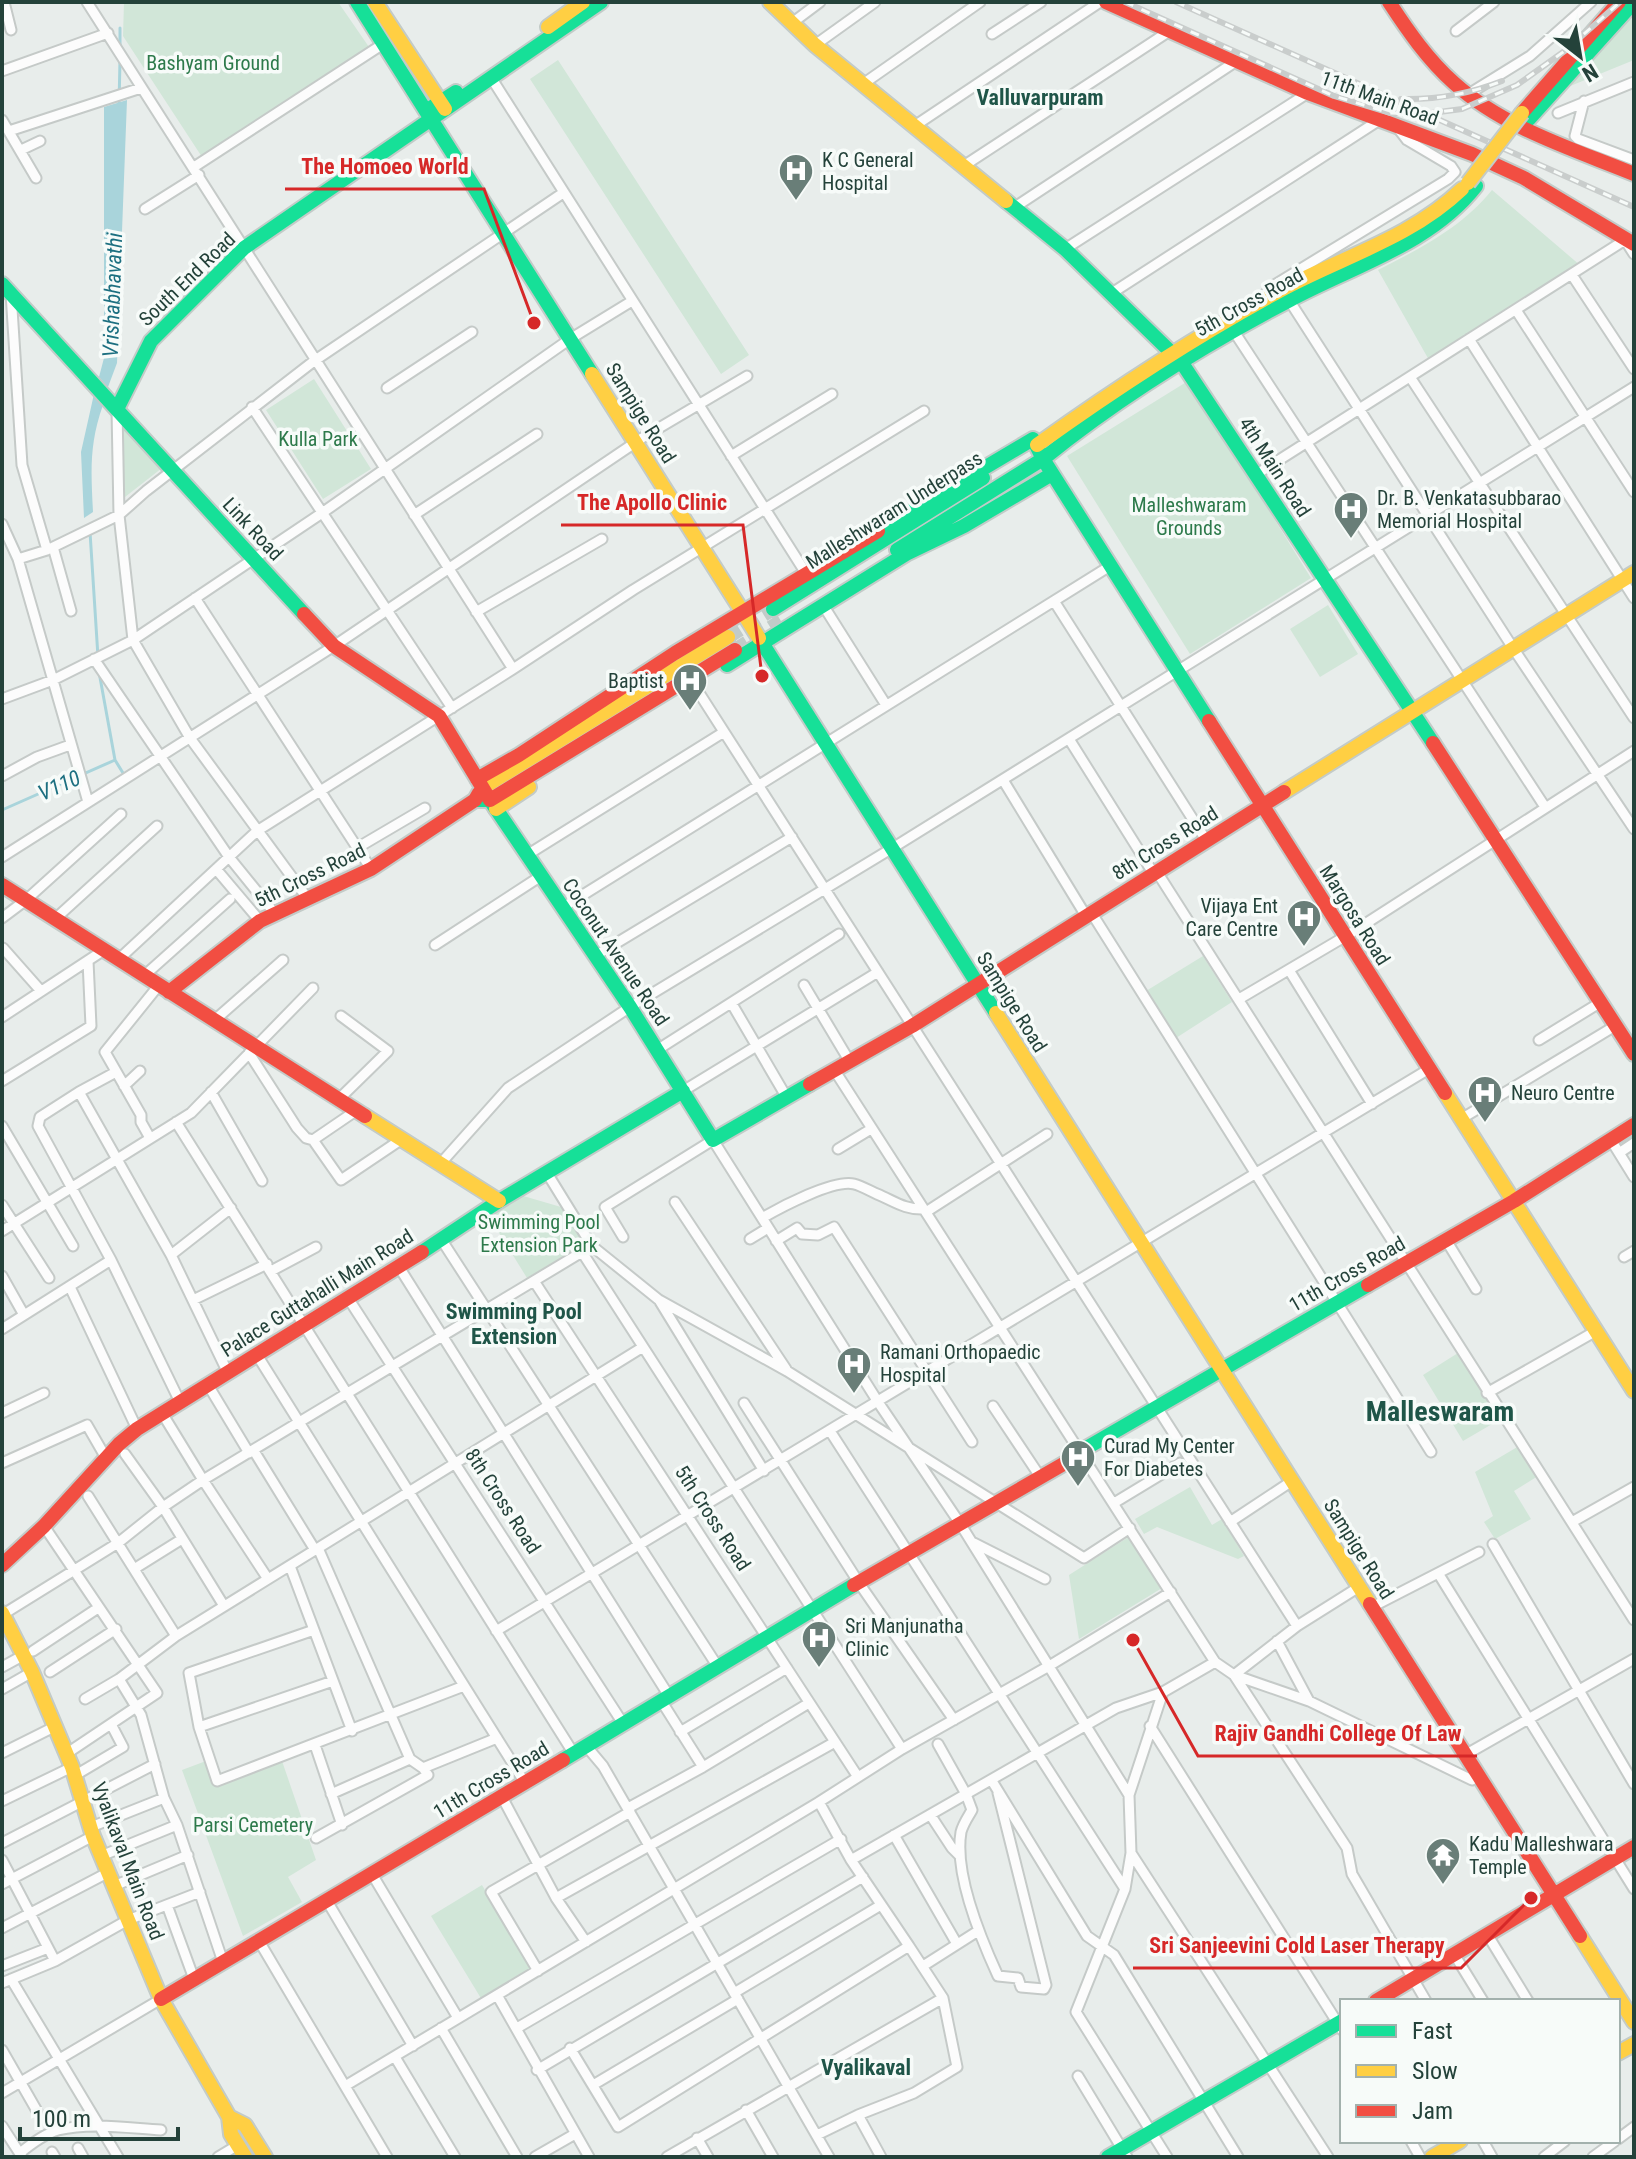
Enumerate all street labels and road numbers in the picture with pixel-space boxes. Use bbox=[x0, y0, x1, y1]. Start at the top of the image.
street label: 11th Main Road bbox=[1318, 66, 1442, 130]
street label: South End Road bbox=[134, 227, 240, 331]
street label: 5th Cross Road bbox=[1191, 262, 1307, 342]
street label: Sampige Road bbox=[601, 359, 681, 467]
street label: 4th Main Road bbox=[1234, 413, 1316, 521]
street label: Malleshwaram Underpass bbox=[801, 446, 987, 574]
street label: Link Road bbox=[218, 492, 288, 566]
street label: 8th Cross Road bbox=[1108, 801, 1222, 885]
street label: 5th Cross Road bbox=[251, 838, 369, 912]
street label: Margosa Road bbox=[1315, 860, 1395, 970]
street label: Coconut Avenue Road bbox=[558, 874, 674, 1030]
street label: Sampige Road bbox=[972, 948, 1052, 1056]
street label: Palace Guttahalli Main Road bbox=[216, 1224, 418, 1362]
street label: 11th Cross Road bbox=[1285, 1231, 1409, 1317]
street label: 8th Cross Road bbox=[460, 1444, 546, 1558]
street label: 5th Cross Road bbox=[670, 1461, 756, 1575]
street label: Sampige Road bbox=[1319, 1495, 1399, 1603]
street label: 11th Cross Road bbox=[429, 1736, 553, 1824]
street label: Vyalikaval Main Road bbox=[87, 1779, 169, 1943]

